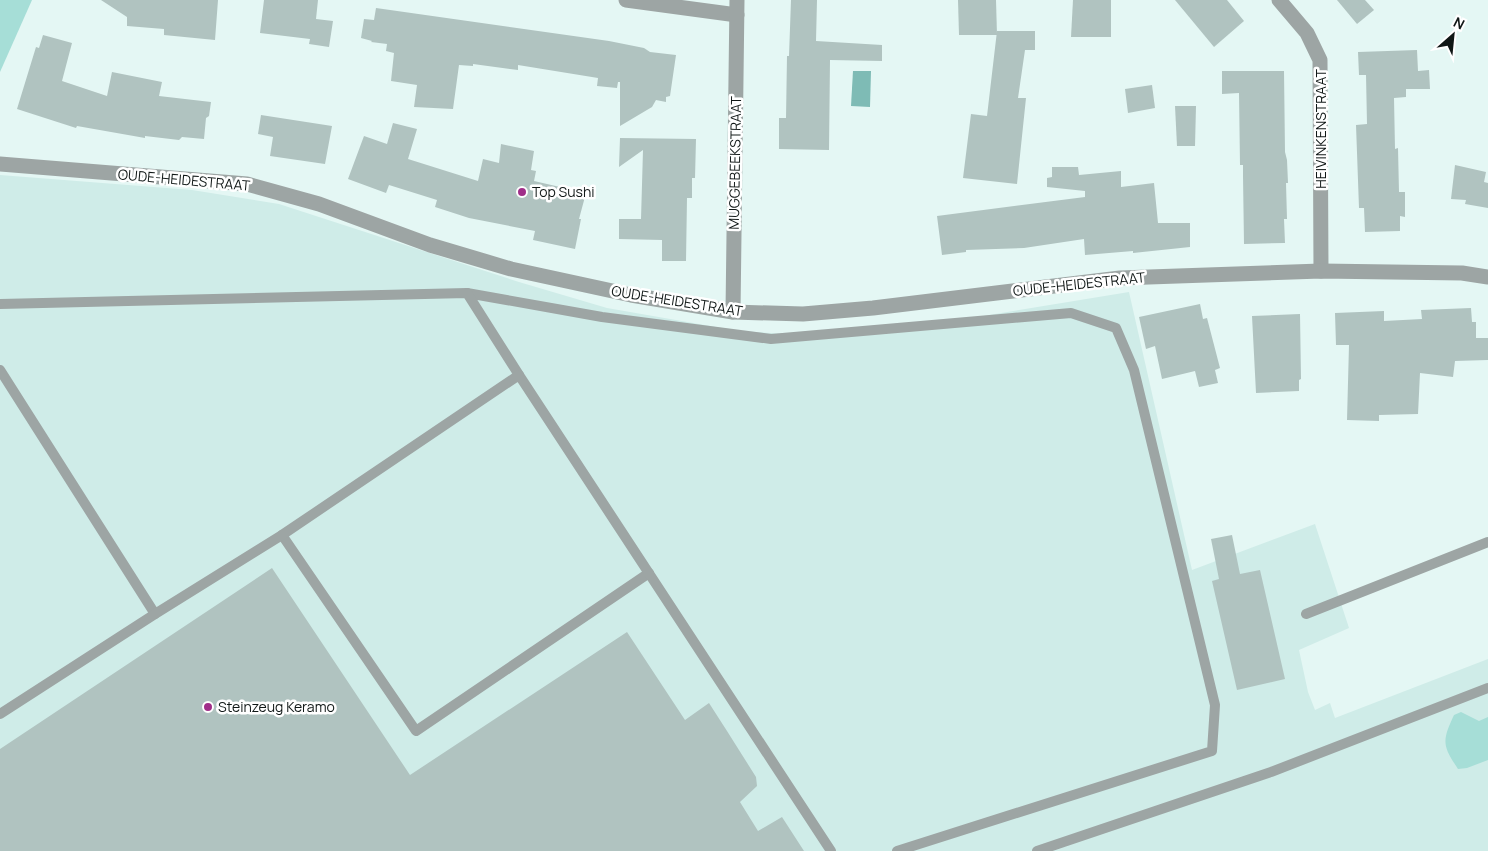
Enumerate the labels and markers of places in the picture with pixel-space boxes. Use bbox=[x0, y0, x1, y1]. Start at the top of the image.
place label: Top Sushi bbox=[532, 182, 594, 201]
marker: Top Sushi bbox=[516, 186, 528, 198]
place label: Steinzeug Keramo bbox=[218, 697, 335, 716]
marker: Steinzeug Keramo bbox=[202, 701, 214, 713]

